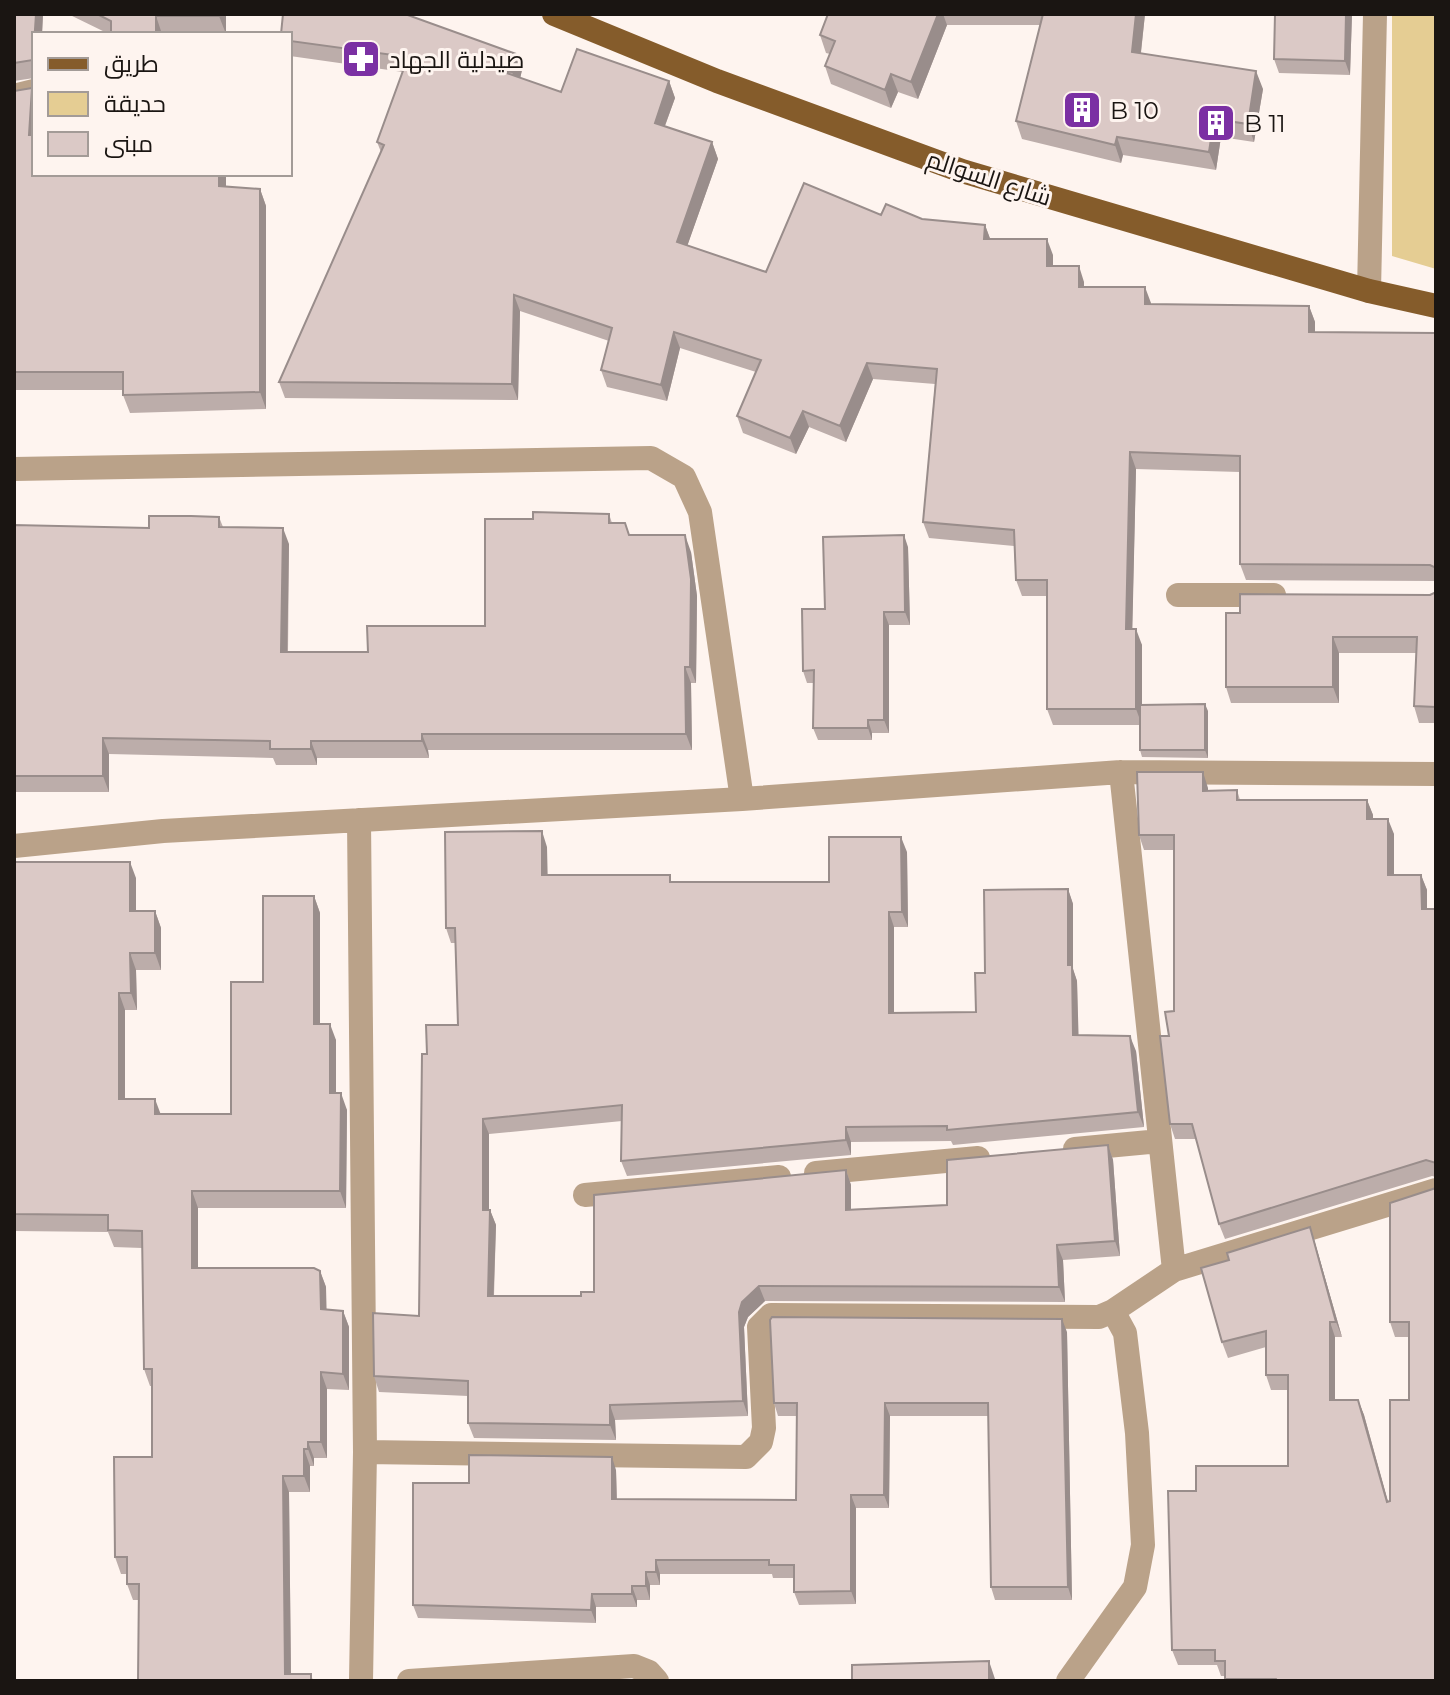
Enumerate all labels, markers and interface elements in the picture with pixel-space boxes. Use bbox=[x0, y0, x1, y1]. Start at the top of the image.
legend bbox=[32, 32, 292, 176]
pharmacy icon: صيدلية الجهاد bbox=[340, 38, 382, 80]
place label: صيدلية الجهاد bbox=[389, 45, 524, 74]
text: طريق bbox=[104, 49, 159, 79]
text: حديقة bbox=[104, 89, 166, 118]
building icon: B 10 bbox=[1061, 89, 1103, 131]
place label: B 10 bbox=[1110, 96, 1159, 125]
building icon: B 11 bbox=[1195, 102, 1237, 144]
place label: B 11 bbox=[1244, 109, 1286, 138]
text: مبنى bbox=[104, 129, 153, 158]
street label: شارع السوالم bbox=[922, 144, 1055, 214]

